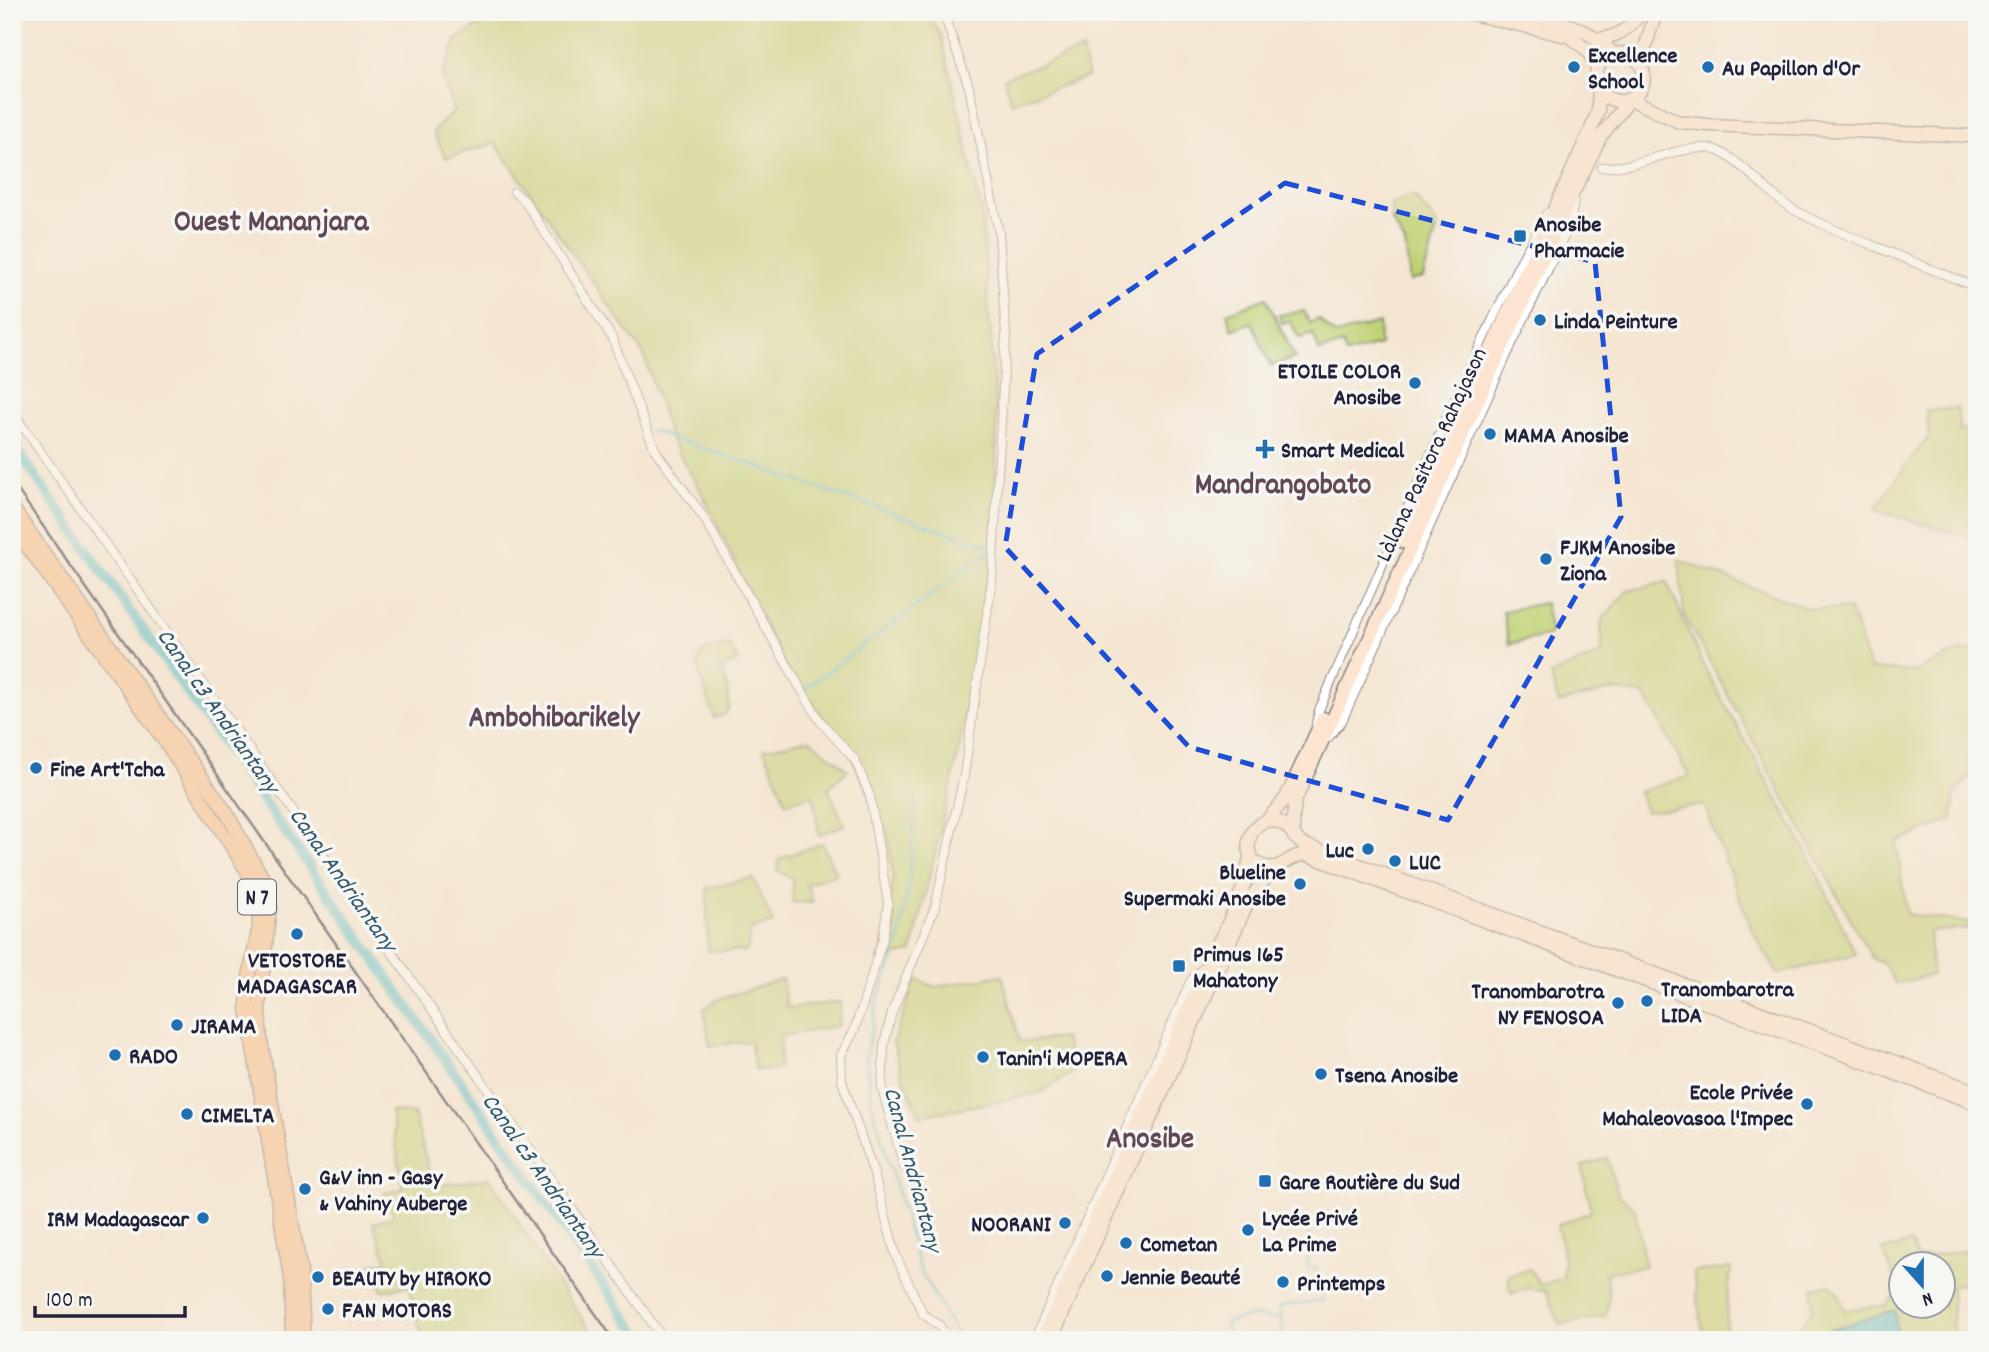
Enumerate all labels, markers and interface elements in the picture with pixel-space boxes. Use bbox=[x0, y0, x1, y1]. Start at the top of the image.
place label: Excellence School bbox=[1588, 41, 1677, 100]
place label: Au Papillon d'Or bbox=[1722, 54, 1860, 87]
marker: Excellence School bbox=[1566, 59, 1582, 75]
marker: Au Papillon d'Or bbox=[1700, 59, 1716, 75]
district label: Ouest Mananjara bbox=[174, 203, 369, 246]
place label: Anosibe Pharmacie bbox=[1534, 210, 1624, 269]
marker: Anosibe Pharmacie bbox=[1512, 228, 1528, 244]
place label: Linda Peinture bbox=[1554, 307, 1678, 340]
marker: Linda Peinture bbox=[1532, 312, 1548, 328]
street label: Làlana Pasitora Rahajason bbox=[1369, 343, 1497, 568]
place label: ETOILE COLOR Anosibe bbox=[1278, 357, 1401, 416]
marker: ETOILE COLOR Anosibe bbox=[1407, 375, 1423, 391]
place label: MAMA Anosibe bbox=[1504, 421, 1629, 454]
marker: MAMA Anosibe bbox=[1482, 426, 1498, 442]
place label: Smart Medical bbox=[1281, 436, 1405, 469]
marker: Smart Medical bbox=[1255, 439, 1275, 459]
district label: Mandrangobato bbox=[1195, 466, 1371, 509]
place label: FJKM Anosibe Ziona bbox=[1560, 533, 1675, 592]
marker: FJKM Anosibe Ziona bbox=[1538, 551, 1554, 567]
water label: Canal c3 Andriantany bbox=[147, 622, 288, 804]
district label: Ambohibarikely bbox=[468, 699, 641, 742]
place label: Fine Art'Tcha bbox=[50, 755, 166, 788]
marker: Fine Art'Tcha bbox=[28, 760, 44, 776]
water label: Canal Andriantany bbox=[279, 802, 406, 962]
place label: Luc bbox=[1325, 836, 1354, 869]
marker: Luc bbox=[1360, 841, 1376, 857]
place label: LUC bbox=[1409, 848, 1441, 881]
marker: LUC bbox=[1387, 853, 1403, 869]
place label: Blueline Supermaki Anosibe bbox=[1124, 858, 1286, 917]
marker: Blueline Supermaki Anosibe bbox=[1292, 876, 1308, 892]
road number: N 7 bbox=[238, 880, 276, 914]
marker: VETOSTORE MADAGASCAR bbox=[289, 926, 305, 942]
place label: Primus 165 Mahatony bbox=[1193, 940, 1284, 999]
place label: VETOSTORE MADAGASCAR bbox=[237, 946, 357, 1005]
marker: Primus 165 Mahatony bbox=[1171, 958, 1187, 974]
place label: Tranombarotra LIDA bbox=[1661, 975, 1795, 1034]
place label: Tranombarotra NY FENOSOA bbox=[1471, 977, 1605, 1036]
marker: Tranombarotra LIDA bbox=[1639, 993, 1655, 1009]
marker: Tranombarotra NY FENOSOA bbox=[1610, 995, 1626, 1011]
place label: JIRAMA bbox=[191, 1012, 256, 1045]
marker: JIRAMA bbox=[169, 1017, 185, 1033]
place label: RADO bbox=[129, 1042, 178, 1075]
place label: Tanin'i MOPERA bbox=[997, 1044, 1128, 1077]
marker: RADO bbox=[107, 1047, 123, 1063]
marker: Tanin'i MOPERA bbox=[975, 1049, 991, 1065]
place label: Tsena Anosibe bbox=[1335, 1061, 1458, 1094]
marker: Tsena Anosibe bbox=[1313, 1066, 1329, 1082]
place label: Ecole Privée Mahaleovasoa l'Impec bbox=[1602, 1078, 1793, 1137]
water label: Canal Andriantany bbox=[873, 1084, 950, 1259]
water label: Canal c3 Andriantany bbox=[472, 1087, 613, 1269]
marker: Ecole Privée Mahaleovasoa l'Impec bbox=[1799, 1096, 1815, 1112]
place label: CIMELTA bbox=[201, 1101, 275, 1134]
marker: CIMELTA bbox=[179, 1106, 195, 1122]
district label: Anosibe bbox=[1106, 1120, 1194, 1163]
place label: G&V inn - Gasy & Vahiny Auberge bbox=[319, 1163, 467, 1222]
place label: Gare Routière du Sud bbox=[1279, 1168, 1460, 1201]
marker: Gare Routière du Sud bbox=[1257, 1173, 1273, 1189]
marker: G&V inn - Gasy & Vahiny Auberge bbox=[297, 1181, 313, 1197]
place label: Lycée Privé La Prime bbox=[1262, 1204, 1358, 1263]
place label: IRM Madagascar bbox=[47, 1205, 189, 1238]
marker: IRM Madagascar bbox=[195, 1210, 211, 1226]
place label: NOORANI bbox=[971, 1210, 1052, 1243]
marker: NOORANI bbox=[1057, 1215, 1073, 1231]
marker: Lycée Privé La Prime bbox=[1240, 1222, 1256, 1238]
place label: Cometan bbox=[1140, 1230, 1218, 1263]
marker: Cometan bbox=[1118, 1235, 1134, 1251]
north arrow bbox=[1888, 1250, 1958, 1320]
place label: Jennie Beauté bbox=[1121, 1263, 1241, 1296]
place label: BEAUTY by HIROKO bbox=[332, 1264, 492, 1297]
marker: Jennie Beauté bbox=[1099, 1268, 1115, 1284]
marker: BEAUTY by HIROKO bbox=[310, 1269, 326, 1285]
place label: Printemps bbox=[1297, 1269, 1386, 1302]
marker: Printemps bbox=[1275, 1274, 1291, 1290]
scale bar bbox=[35, 1275, 186, 1319]
text: N bbox=[1918, 1283, 1936, 1312]
text: 100 m bbox=[46, 1287, 93, 1317]
place label: FAN MOTORS bbox=[342, 1296, 452, 1329]
marker: FAN MOTORS bbox=[320, 1301, 336, 1317]

